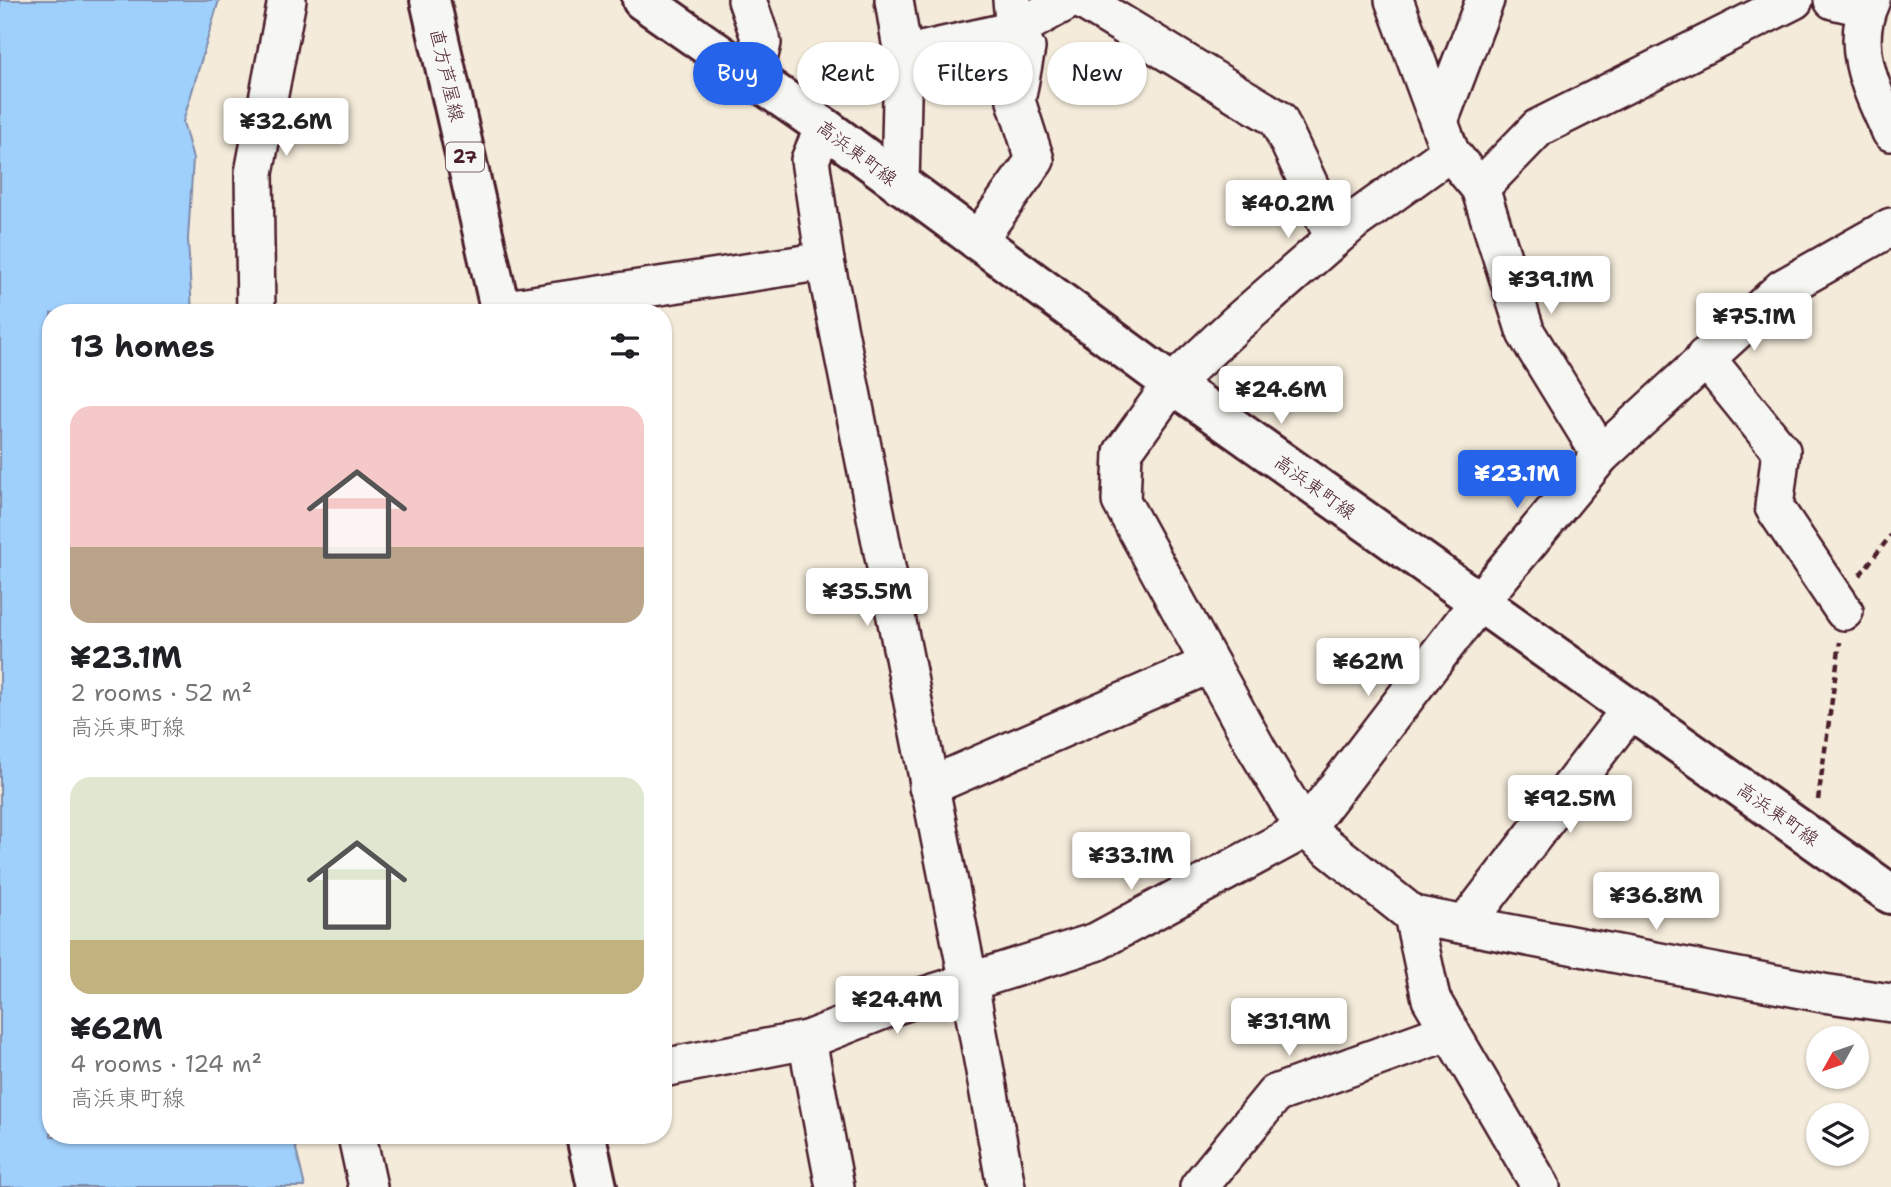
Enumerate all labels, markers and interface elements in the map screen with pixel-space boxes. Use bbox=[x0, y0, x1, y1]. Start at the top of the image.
street label: 直方芦屋線 bbox=[424, 26, 470, 124]
chip: Buy bbox=[693, 42, 783, 105]
chip: Rent bbox=[797, 42, 899, 105]
chip: Filters bbox=[913, 42, 1033, 105]
chip: New bbox=[1047, 42, 1147, 105]
pin: ¥32.6M bbox=[229, 99, 343, 158]
text: ¥32.6M bbox=[240, 106, 333, 136]
street label: 高浜東町線 bbox=[812, 114, 902, 192]
road number: 27 bbox=[446, 142, 484, 172]
pin: ¥40.2M bbox=[1231, 180, 1345, 240]
text: ¥40.2M bbox=[1242, 188, 1334, 218]
pin: ¥39.1M bbox=[1494, 256, 1608, 316]
text: ¥39.1M bbox=[1508, 264, 1594, 294]
pin: ¥75.1M bbox=[1697, 294, 1811, 353]
text: ¥75.1M bbox=[1712, 301, 1796, 331]
text: 13 homes bbox=[70, 326, 215, 367]
icon: filters bbox=[606, 327, 644, 365]
pin: ¥24.6M bbox=[1224, 366, 1338, 426]
text: ¥24.6M bbox=[1235, 374, 1327, 404]
street label: 高浜東町線 bbox=[1269, 449, 1361, 525]
pin: ¥23.1M bbox=[1460, 450, 1574, 510]
icon: home bbox=[294, 451, 420, 577]
text: ¥23.1M bbox=[1474, 458, 1560, 488]
pin: ¥35.5M bbox=[810, 568, 924, 628]
text: ¥35.5M bbox=[822, 576, 912, 606]
text: ¥23.1M bbox=[70, 637, 182, 678]
pin: ¥62M bbox=[1327, 638, 1409, 698]
text: ¥62M bbox=[1332, 646, 1404, 676]
text: 2 rooms · 52 m² bbox=[70, 678, 252, 708]
text: 高浜東町線 bbox=[70, 712, 185, 742]
pin: ¥92.5M bbox=[1513, 776, 1627, 835]
street label: 高浜東町線 bbox=[1732, 777, 1824, 851]
text: ¥92.5M bbox=[1524, 783, 1616, 813]
icon: home bbox=[294, 822, 420, 948]
pin: ¥33.1M bbox=[1074, 832, 1188, 892]
text: ¥33.1M bbox=[1088, 840, 1174, 870]
pin: ¥36.8M bbox=[1599, 872, 1713, 932]
text: ¥36.8M bbox=[1609, 880, 1703, 910]
pin: ¥24.4M bbox=[840, 976, 954, 1036]
text: ¥24.4M bbox=[851, 984, 943, 1014]
pin: ¥31.9M bbox=[1232, 998, 1346, 1058]
text: ¥31.9M bbox=[1247, 1006, 1331, 1036]
text: ¥62M bbox=[70, 1008, 163, 1049]
north arrow bbox=[1806, 1026, 1869, 1088]
map controls bbox=[1806, 1026, 1869, 1166]
text: 4 rooms · 124 m² bbox=[70, 1049, 262, 1079]
text: 高浜東町線 bbox=[70, 1083, 185, 1113]
button: layers bbox=[1806, 1103, 1869, 1166]

